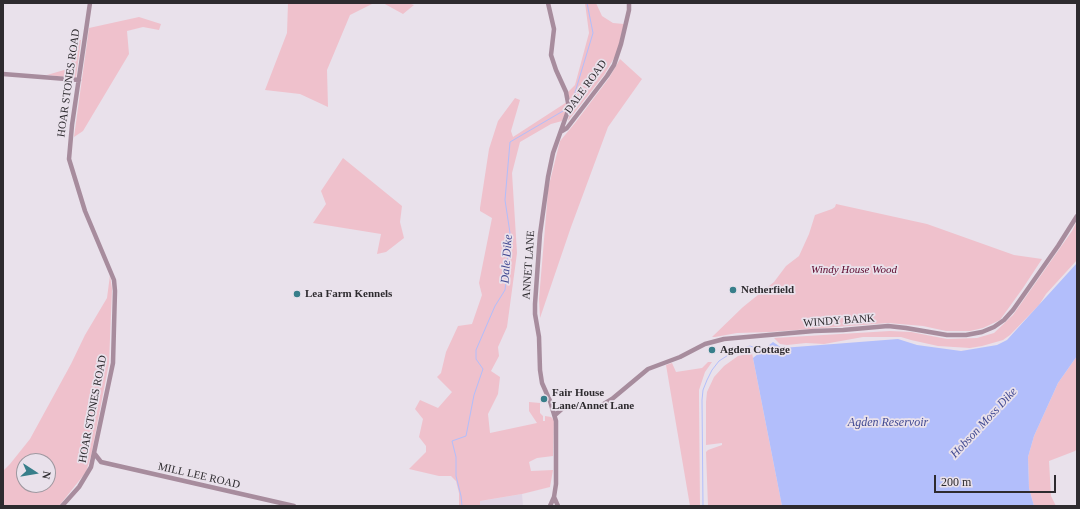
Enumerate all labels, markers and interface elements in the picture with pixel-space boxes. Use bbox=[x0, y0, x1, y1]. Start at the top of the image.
street label: HOAR STONES ROAD bbox=[55, 28, 83, 138]
street label: DALE ROAD bbox=[562, 58, 610, 116]
street label: ANNET LANE bbox=[520, 230, 538, 300]
water label: Dale Dike bbox=[498, 234, 516, 284]
park label: Windy House Wood bbox=[811, 263, 897, 277]
place label: Netherfield bbox=[741, 283, 794, 297]
marker: Netherfield bbox=[728, 285, 738, 295]
place label: Lea Farm Kennels bbox=[305, 287, 392, 301]
marker: Lea Farm Kennels bbox=[292, 289, 302, 299]
street label: WINDY BANK bbox=[803, 312, 875, 330]
place label: Agden Cottage bbox=[720, 343, 790, 357]
marker: Agden Cottage bbox=[707, 345, 717, 355]
street label: HOAR STONES ROAD bbox=[76, 354, 110, 464]
water label: Hobson Moss Dike bbox=[948, 385, 1020, 461]
place label: Fair House Lane/Annet Lane bbox=[552, 386, 634, 412]
marker: Fair House Lane/Annet Lane bbox=[539, 394, 549, 404]
water label: Agden Reservoir bbox=[848, 416, 928, 430]
north arrow bbox=[16, 453, 56, 493]
street label: MILL LEE ROAD bbox=[157, 460, 241, 492]
scale bar bbox=[936, 467, 1058, 493]
text: N bbox=[40, 470, 53, 480]
text: 200 m bbox=[941, 475, 971, 489]

